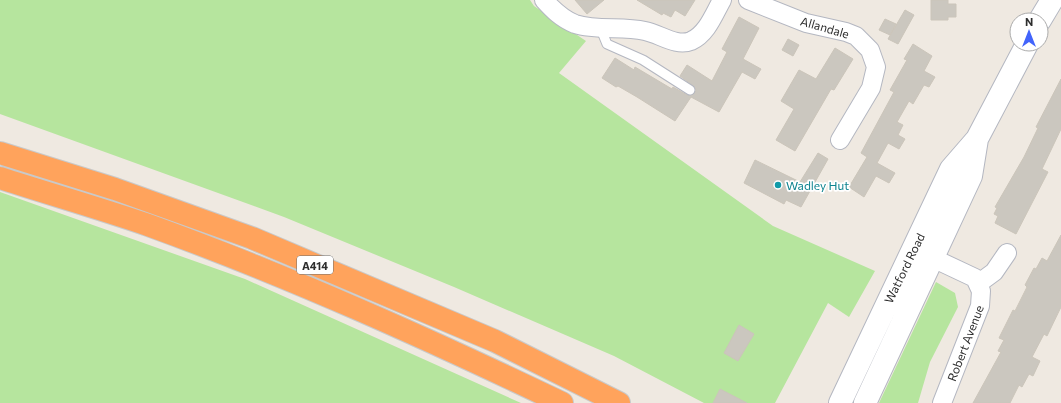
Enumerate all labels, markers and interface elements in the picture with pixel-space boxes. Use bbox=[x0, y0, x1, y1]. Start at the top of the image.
north arrow bbox=[1009, 12, 1049, 52]
street label: Allandale bbox=[799, 13, 851, 41]
text: N bbox=[1025, 15, 1033, 28]
place label: Wadley Hut bbox=[786, 178, 849, 192]
marker: Wadley Hut bbox=[773, 180, 783, 190]
street label: Watford Road bbox=[881, 231, 927, 305]
road number: A414 bbox=[297, 256, 333, 274]
street label: Robert Avenue bbox=[944, 303, 986, 383]

